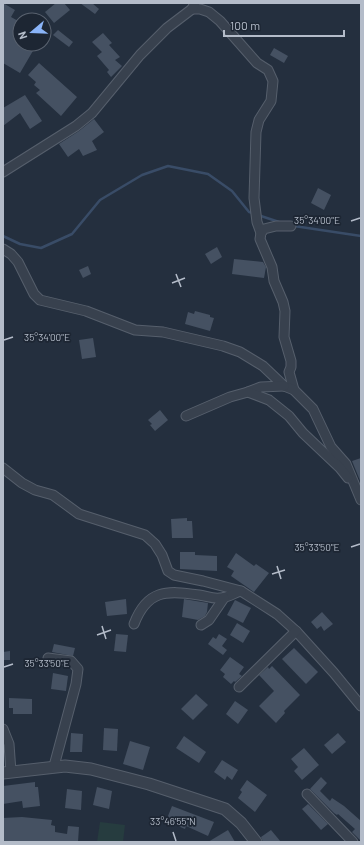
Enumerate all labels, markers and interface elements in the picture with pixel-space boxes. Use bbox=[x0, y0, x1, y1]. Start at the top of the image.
north arrow bbox=[12, 12, 52, 52]
scale bar bbox=[224, 12, 344, 38]
text: 100 m bbox=[230, 18, 260, 32]
text: N bbox=[15, 30, 29, 41]
text: 35°34'00"E bbox=[294, 214, 340, 226]
text: 35°34'00"E bbox=[24, 331, 70, 343]
text: 35°33'50"E bbox=[294, 541, 340, 553]
text: 35°33'50"E bbox=[24, 657, 70, 669]
text: 33°46'55"N bbox=[150, 815, 196, 827]

